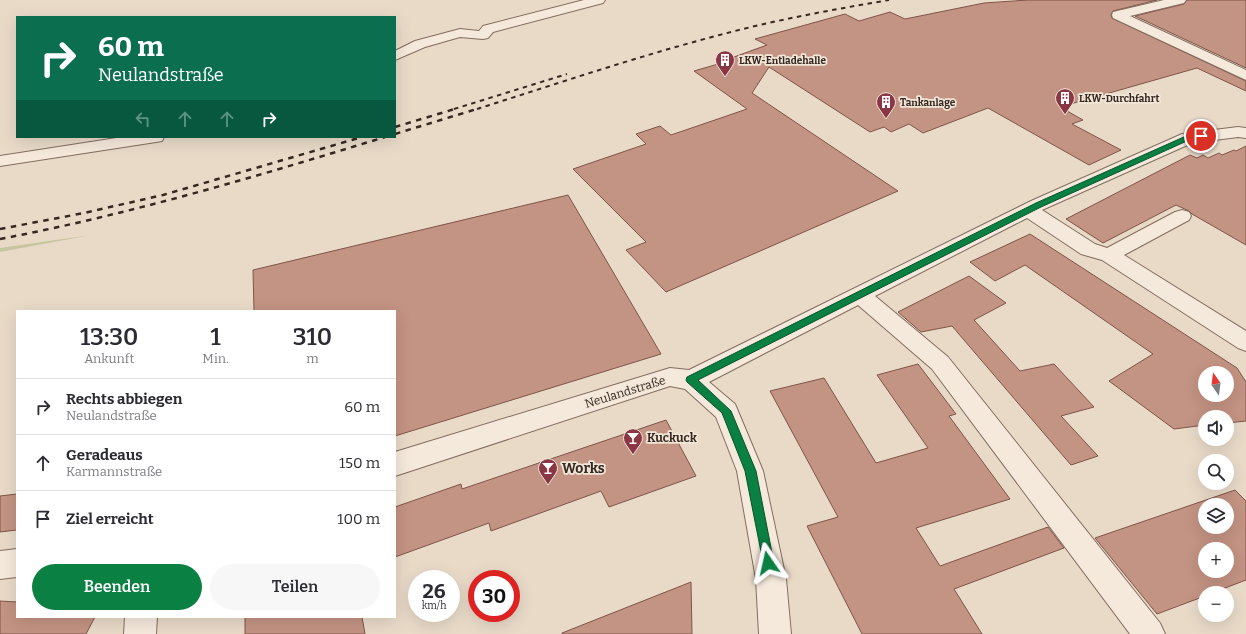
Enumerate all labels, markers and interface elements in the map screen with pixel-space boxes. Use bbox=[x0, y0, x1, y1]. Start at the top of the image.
text: 60 m bbox=[98, 30, 164, 63]
icon: right bbox=[32, 32, 84, 84]
building icon: LKW-Entladehalle bbox=[714, 49, 736, 77]
place label: LKW-Entladehalle bbox=[739, 55, 826, 67]
text: Neulandstraße bbox=[98, 64, 224, 86]
building icon: LKW-Durchfahrt bbox=[1054, 87, 1076, 115]
building icon: Tankanlage bbox=[875, 91, 897, 119]
place label: LKW-Durchfahrt bbox=[1079, 93, 1159, 105]
place label: Tankanlage bbox=[900, 97, 956, 109]
icon: left bbox=[132, 108, 154, 130]
icon: ahead bbox=[174, 108, 196, 130]
icon: ahead bbox=[216, 108, 238, 130]
icon: right bbox=[258, 108, 280, 130]
pin bbox=[1184, 119, 1218, 153]
icon: arrive bbox=[1190, 125, 1212, 147]
text: 13:30 bbox=[80, 323, 138, 351]
text: 1 bbox=[211, 323, 221, 351]
text: 310 bbox=[293, 323, 332, 351]
text: Ankunft bbox=[84, 351, 134, 366]
text: Min. bbox=[202, 351, 229, 366]
text: m bbox=[306, 351, 319, 366]
north arrow bbox=[1198, 366, 1234, 402]
map controls bbox=[1198, 366, 1234, 622]
street label: Neulandstraße bbox=[583, 373, 667, 411]
text: Rechts abbiegen bbox=[66, 390, 182, 408]
icon: right bbox=[32, 396, 54, 418]
text: 60 m bbox=[344, 398, 380, 416]
text: Neulandstraße bbox=[66, 408, 157, 423]
button: sound bbox=[1198, 410, 1234, 446]
bar icon: Kuckuck bbox=[622, 427, 644, 455]
place label: Kuckuck bbox=[647, 431, 698, 445]
text: Geradeaus bbox=[66, 446, 143, 464]
icon: ahead bbox=[32, 452, 54, 474]
text: 150 m bbox=[339, 454, 380, 472]
button: search bbox=[1198, 454, 1234, 490]
bar icon: Works bbox=[537, 457, 559, 485]
place label: Works bbox=[562, 460, 605, 477]
text: Karmannstraße bbox=[66, 464, 162, 479]
button: layers bbox=[1198, 498, 1234, 534]
icon: arrive bbox=[32, 508, 54, 530]
text: Ziel erreicht bbox=[66, 510, 154, 528]
text: 100 m bbox=[337, 510, 380, 528]
position arrow bbox=[747, 542, 789, 584]
button: + bbox=[1198, 542, 1234, 578]
button: Beenden bbox=[32, 564, 202, 610]
button: Teilen bbox=[210, 564, 380, 610]
speed limit sign: 30 bbox=[468, 570, 520, 622]
text: 26 bbox=[422, 579, 446, 603]
button: − bbox=[1198, 586, 1234, 622]
text: km/h bbox=[422, 600, 446, 612]

